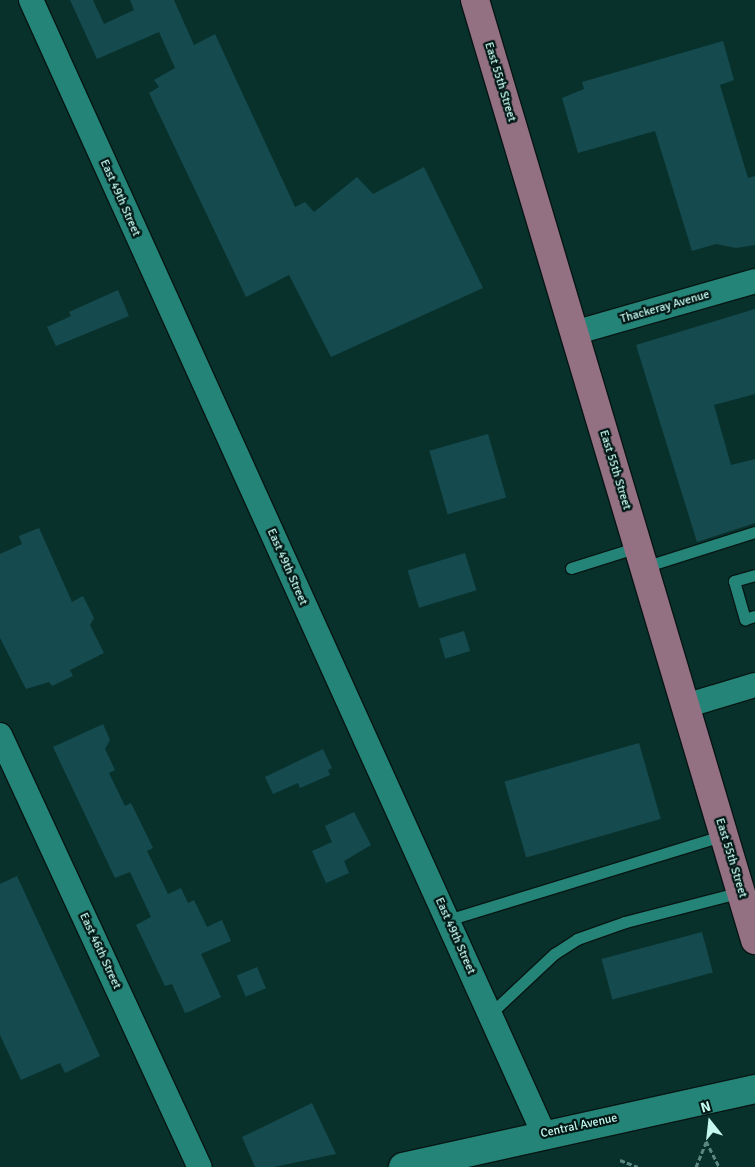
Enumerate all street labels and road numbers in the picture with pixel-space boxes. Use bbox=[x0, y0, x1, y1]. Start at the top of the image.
street label: East 55th Street bbox=[481, 40, 519, 124]
street label: East 49th Street bbox=[97, 157, 143, 239]
street label: Thackeray Avenue bbox=[619, 287, 711, 327]
street label: East 55th Street bbox=[596, 428, 634, 512]
street label: East 49th Street bbox=[264, 526, 310, 608]
street label: East 55th Street bbox=[712, 816, 750, 900]
street label: East 49th Street bbox=[432, 895, 478, 977]
street label: East 46th Street bbox=[76, 911, 124, 991]
street label: Central Avenue bbox=[539, 1111, 619, 1141]

